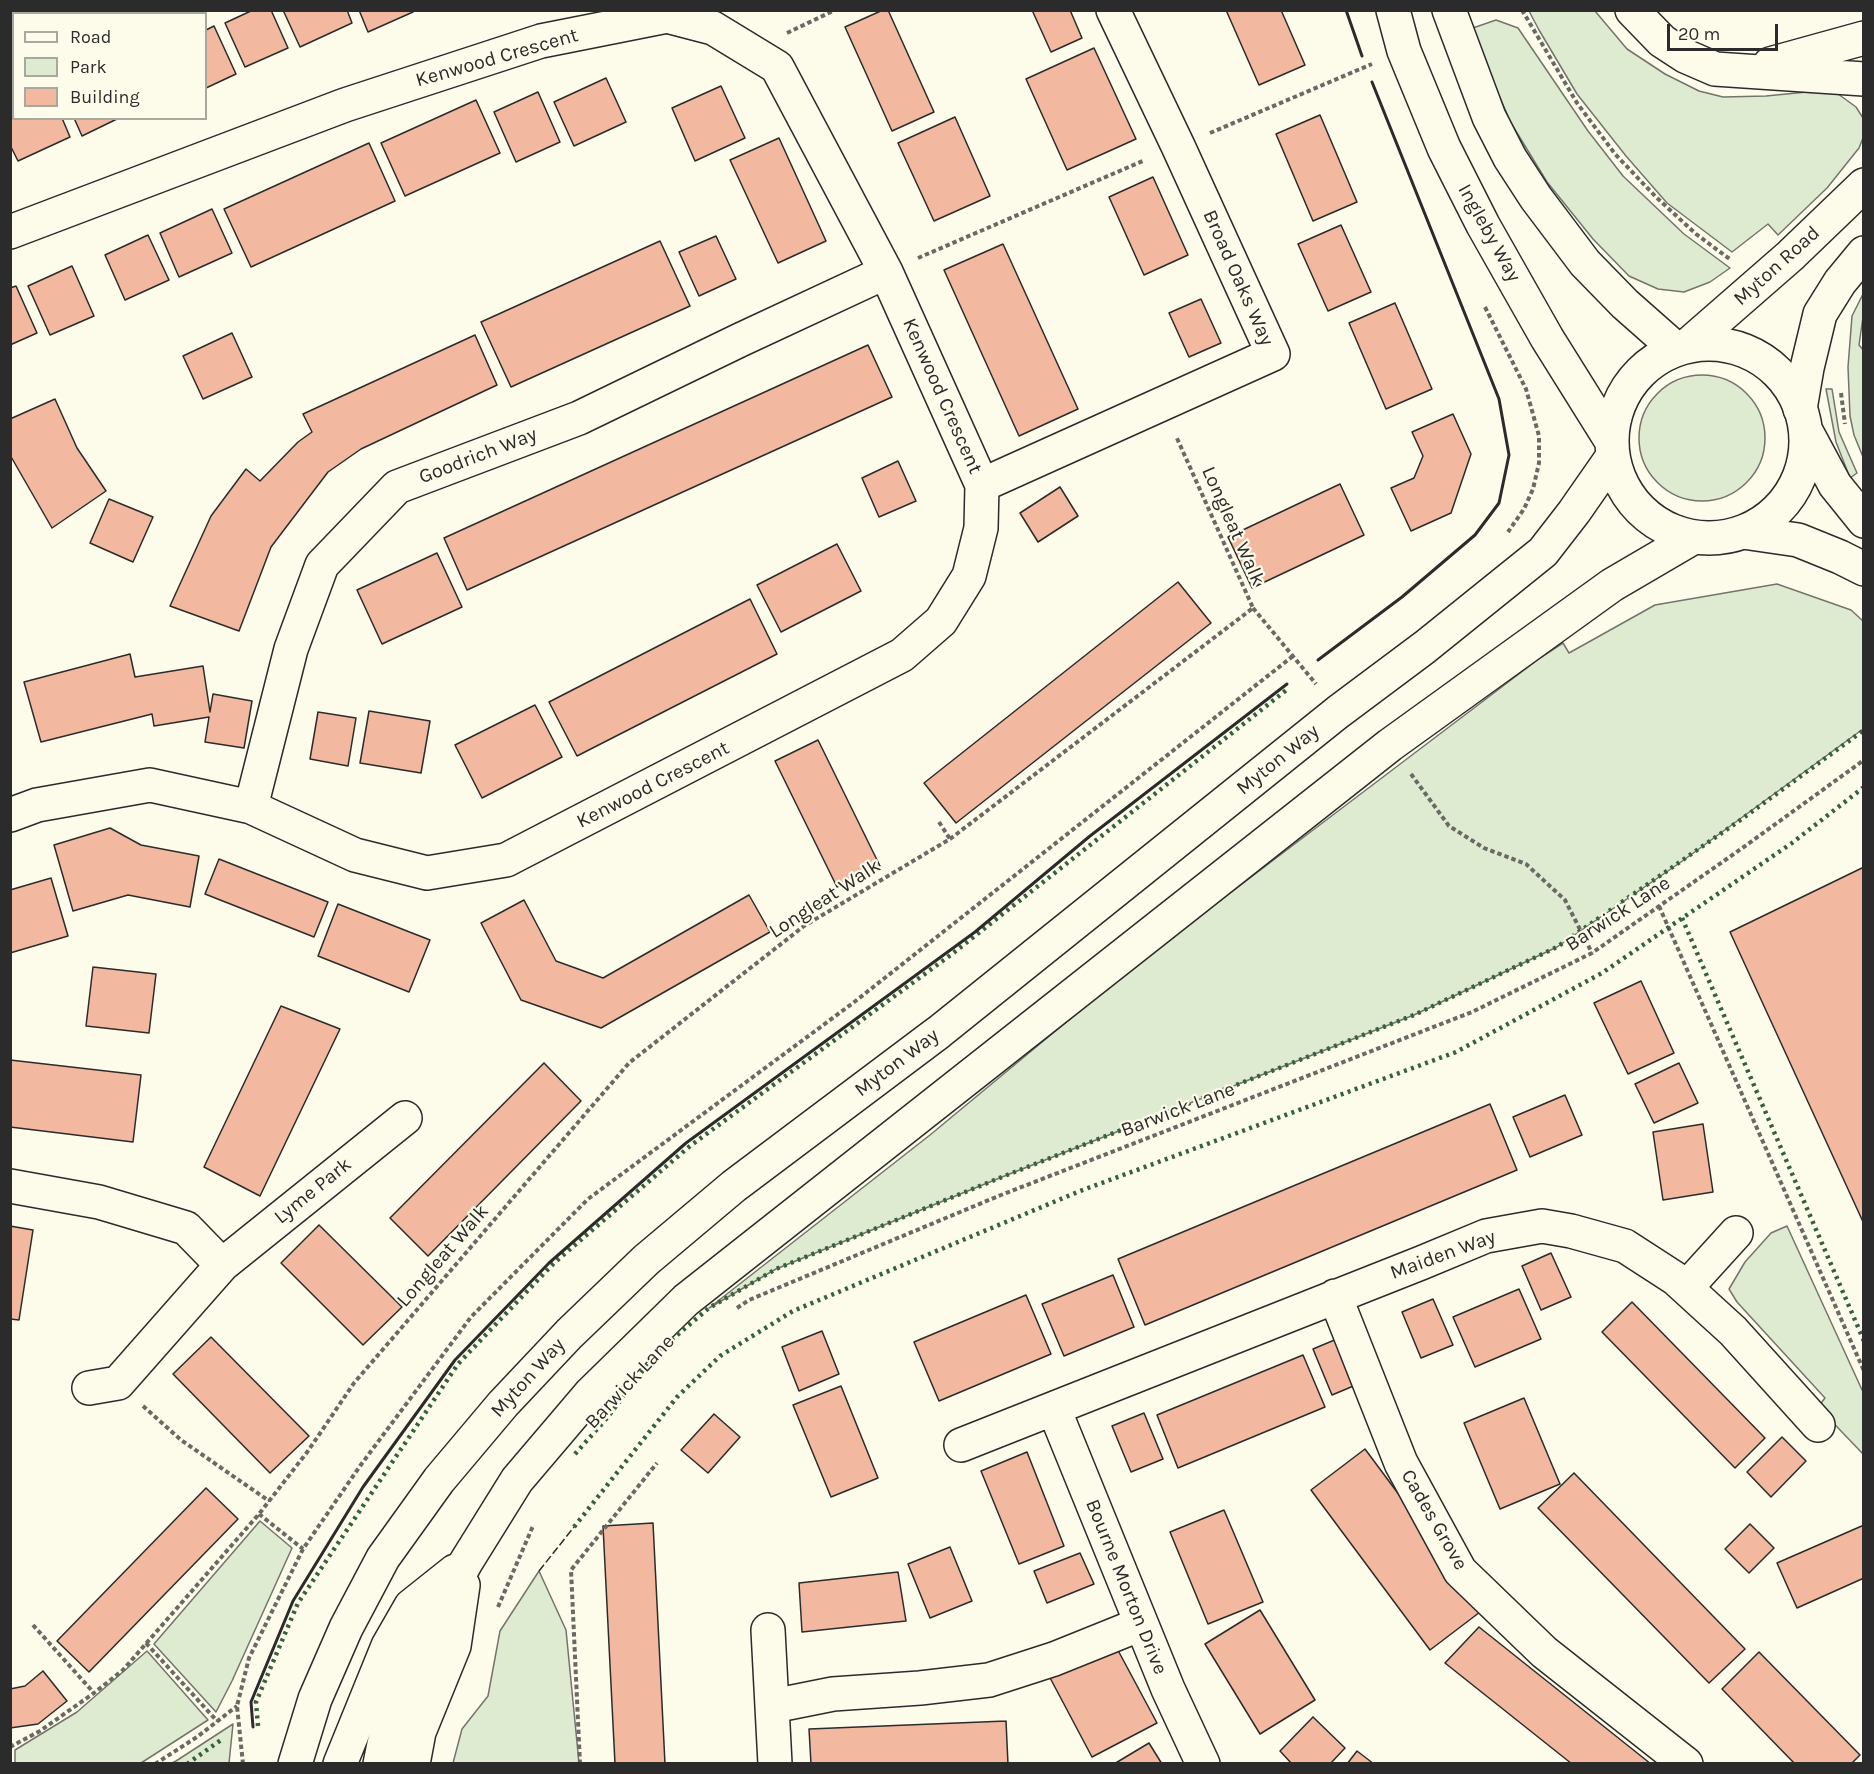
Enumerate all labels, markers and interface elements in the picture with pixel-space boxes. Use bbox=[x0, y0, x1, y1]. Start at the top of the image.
legend bbox=[12, 12, 207, 120]
scale bar bbox=[1670, 12, 1781, 50]
street label: Kenwood Crescent bbox=[413, 23, 581, 93]
text: 20 m bbox=[1678, 23, 1720, 45]
text: Road bbox=[70, 26, 111, 48]
text: Park bbox=[70, 56, 107, 78]
text: Building bbox=[70, 86, 140, 108]
street label: Ingleby Way bbox=[1452, 180, 1526, 286]
street label: Broad Oaks Way bbox=[1197, 206, 1279, 350]
street label: Myton Road bbox=[1729, 221, 1825, 311]
street label: Kenwood Crescent bbox=[897, 314, 987, 478]
street label: Goodrich Way bbox=[416, 422, 540, 490]
street label: Longleat Walk bbox=[1196, 463, 1270, 589]
street label: Myton Way bbox=[1232, 719, 1324, 801]
street label: Kenwood Crescent bbox=[573, 736, 733, 834]
street label: Longleat Walk bbox=[765, 854, 885, 944]
street label: Barwick Lane bbox=[1561, 871, 1675, 957]
street label: Myton Way bbox=[850, 1024, 944, 1102]
street label: Barwick Lane bbox=[1118, 1077, 1238, 1143]
street label: Lyme Park bbox=[270, 1153, 356, 1229]
street label: Longleat Walk bbox=[392, 1200, 494, 1312]
street label: Maiden Way bbox=[1387, 1225, 1499, 1285]
street label: Barwick Lane bbox=[580, 1330, 680, 1434]
street label: Myton Way bbox=[486, 1333, 570, 1423]
street label: Cades Grove bbox=[1396, 1465, 1472, 1575]
street label: Bourne Morton Drive bbox=[1080, 1496, 1172, 1678]

